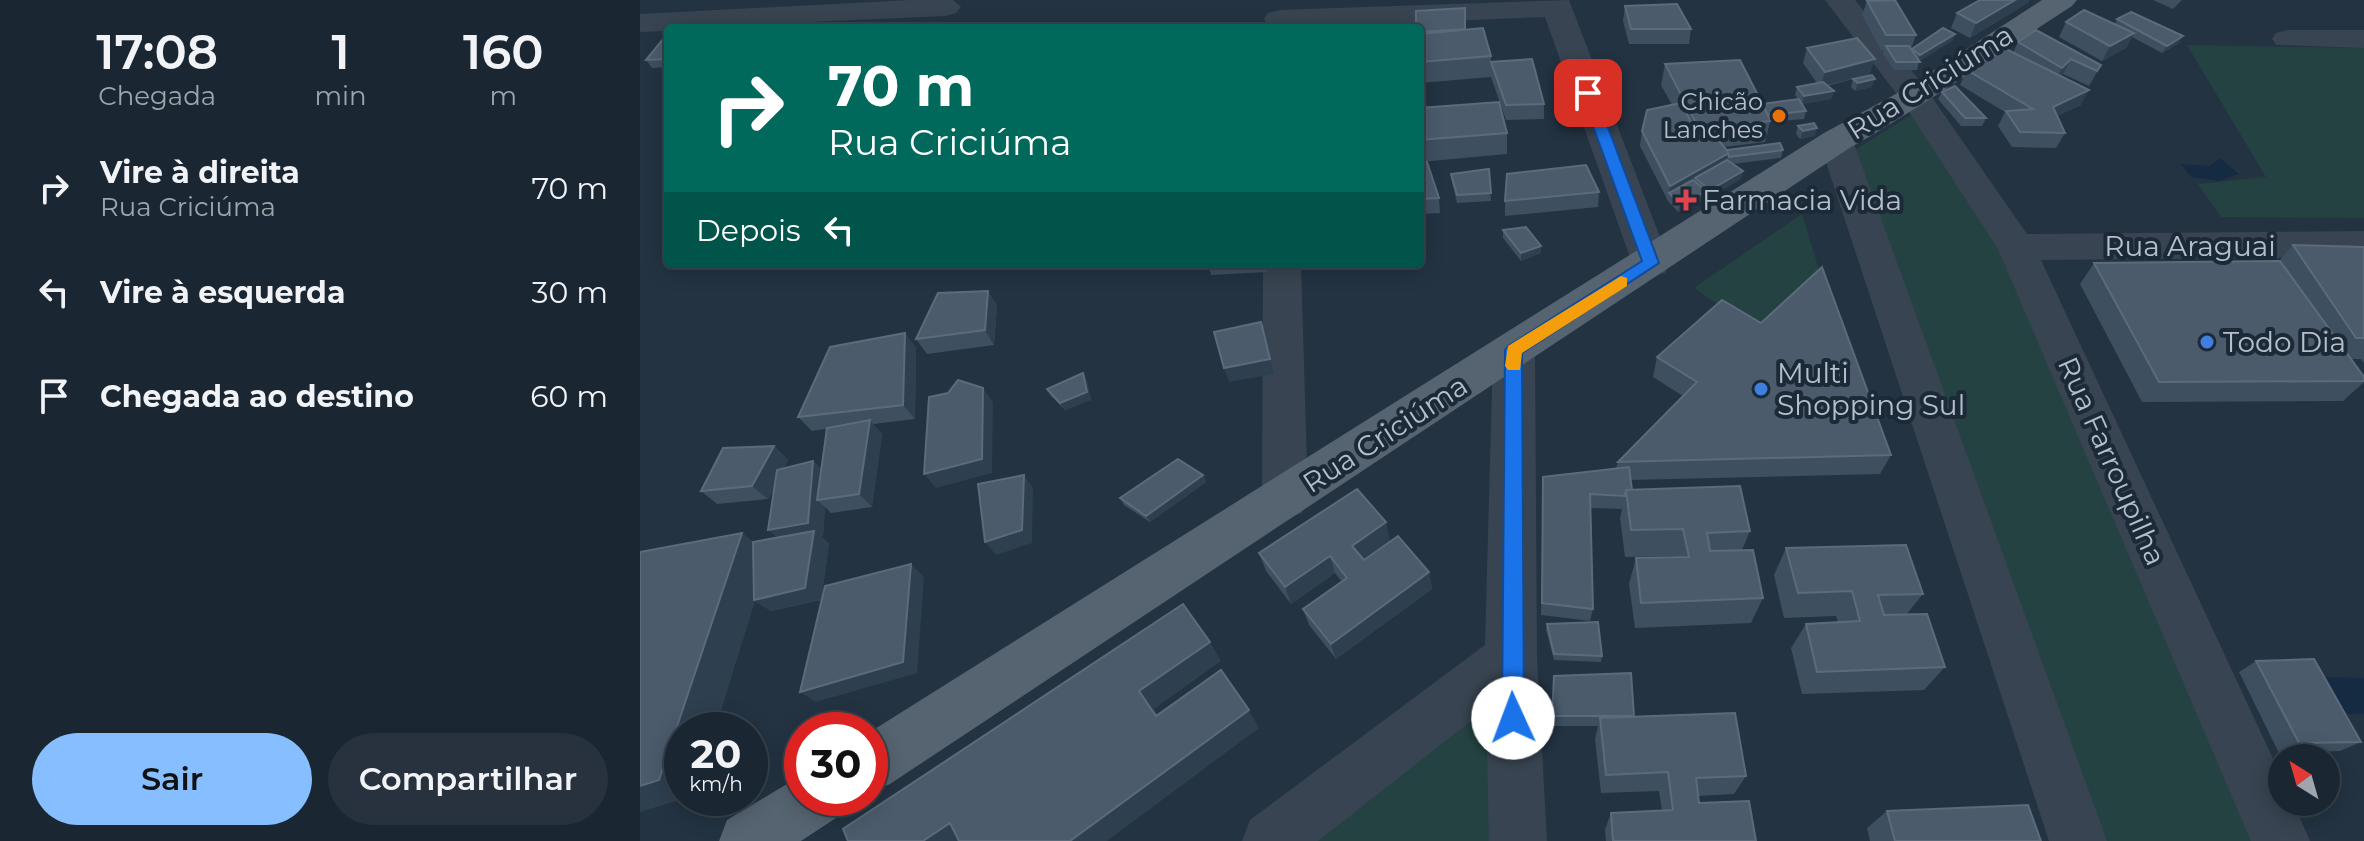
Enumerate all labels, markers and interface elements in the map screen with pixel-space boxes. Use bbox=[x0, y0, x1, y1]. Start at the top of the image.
street label: Rua Criciúma bbox=[1841, 17, 2019, 147]
text: 17:08 bbox=[96, 23, 218, 81]
text: 1 bbox=[331, 23, 350, 81]
text: 160 bbox=[463, 23, 544, 81]
text: 70 m bbox=[828, 52, 974, 120]
icon: right bbox=[696, 56, 800, 160]
pin bbox=[1554, 59, 1622, 127]
icon: arrive bbox=[1566, 71, 1610, 115]
text: Chegada bbox=[98, 80, 216, 112]
text: min bbox=[314, 80, 367, 112]
text: m bbox=[490, 80, 517, 112]
place label: Chicão Lanches bbox=[1663, 87, 1763, 144]
marker: Chicão Lanches bbox=[1770, 107, 1788, 125]
text: Rua Criciúma bbox=[828, 120, 1072, 164]
text: Vire à direita bbox=[100, 154, 300, 191]
icon: right bbox=[32, 166, 76, 210]
text: 70 m bbox=[531, 170, 608, 207]
place label: Farmacia Vida bbox=[1702, 183, 1902, 217]
text: Rua Criciúma bbox=[100, 191, 276, 223]
marker: Farmacia Vida bbox=[1677, 191, 1695, 209]
icon: left bbox=[817, 208, 861, 252]
text: Depois bbox=[696, 212, 801, 249]
street label: Rua Araguai bbox=[2104, 229, 2276, 263]
icon: left bbox=[32, 270, 76, 314]
text: Vire à esquerda bbox=[100, 274, 345, 311]
text: 30 m bbox=[532, 274, 608, 311]
place label: Todo Dia bbox=[2223, 325, 2346, 359]
marker: Todo Dia bbox=[2198, 333, 2216, 351]
street label: Rua Farroupilha bbox=[2051, 352, 2173, 570]
place label: Multi Shopping Sul bbox=[1777, 356, 1965, 422]
street label: Rua Criciúma bbox=[1296, 368, 1474, 500]
icon: arrive bbox=[32, 374, 76, 418]
text: Chegada ao destino bbox=[100, 378, 414, 415]
text: 60 m bbox=[530, 378, 608, 415]
marker: Multi Shopping Sul bbox=[1752, 380, 1770, 398]
position arrow bbox=[1471, 676, 1555, 760]
speed limit sign: 30 bbox=[784, 712, 888, 816]
text: 20 bbox=[691, 729, 741, 778]
button: Sair bbox=[32, 733, 312, 825]
button: Compartilhar bbox=[328, 733, 608, 825]
north arrow bbox=[2268, 744, 2340, 816]
map controls bbox=[2268, 744, 2340, 816]
text: km/h bbox=[689, 772, 743, 796]

